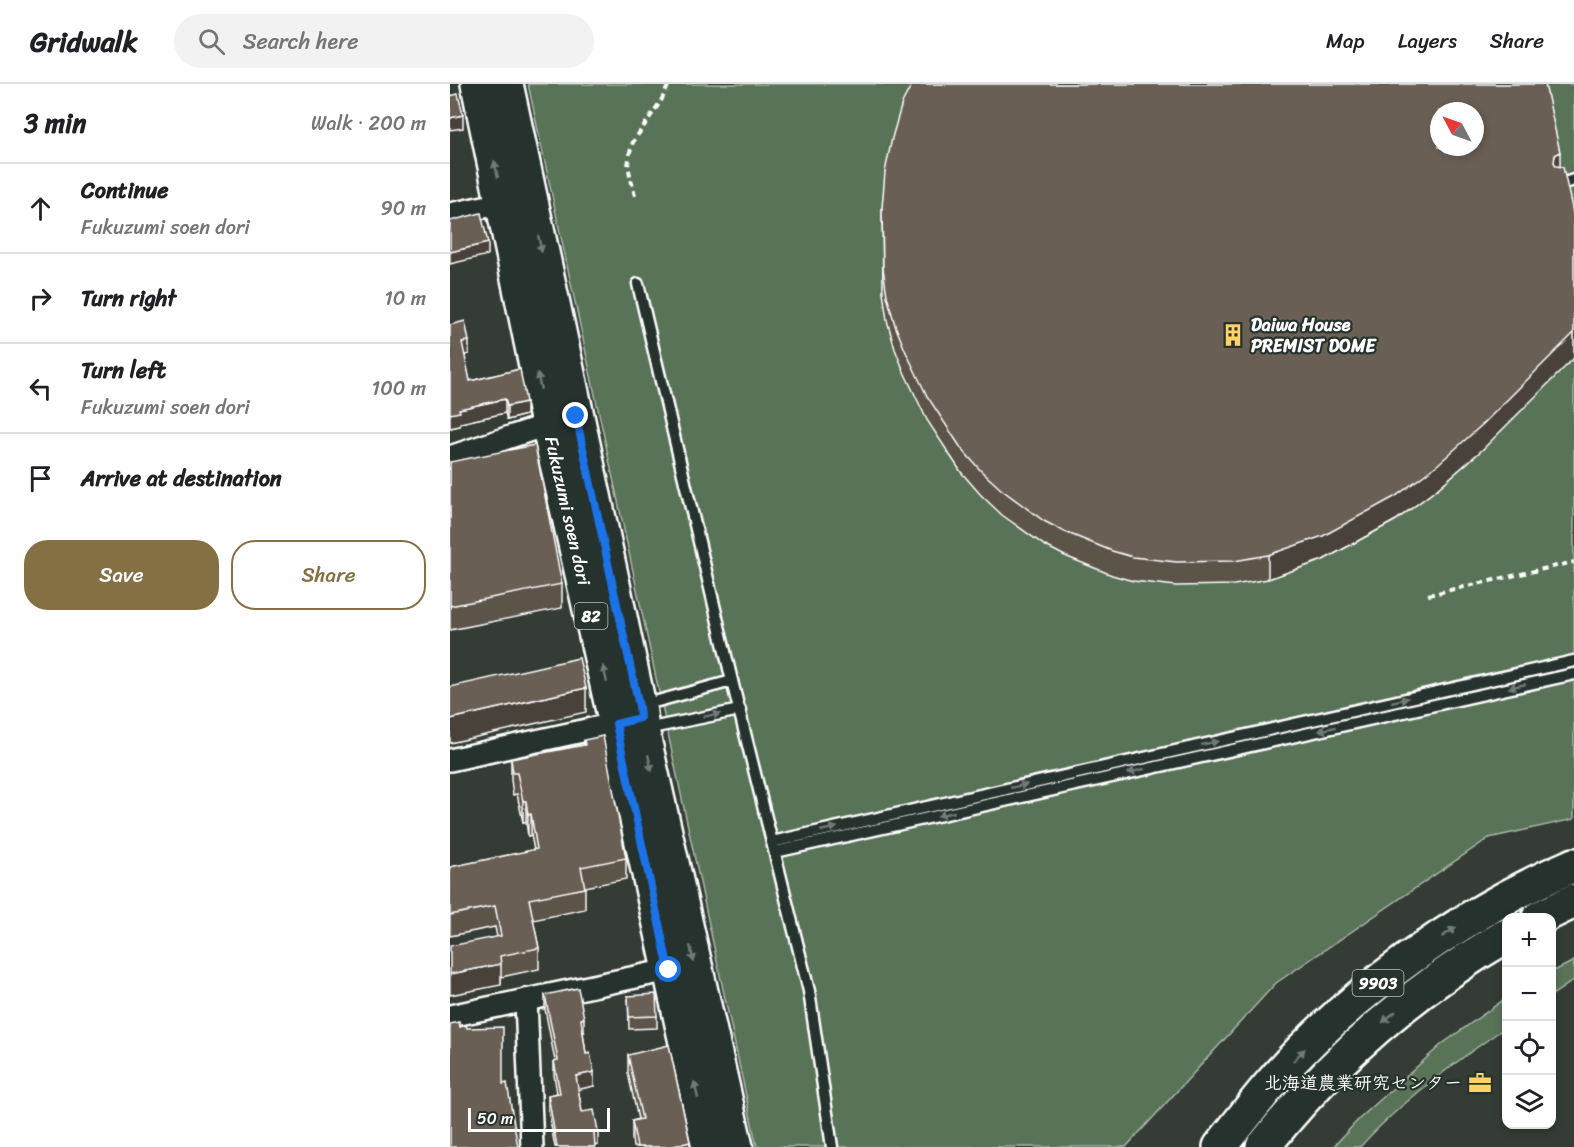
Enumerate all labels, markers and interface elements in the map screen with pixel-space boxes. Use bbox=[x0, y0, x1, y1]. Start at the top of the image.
search box bbox=[174, 14, 594, 68]
text: Gridwalk bbox=[30, 17, 138, 66]
text: Search here bbox=[243, 22, 359, 61]
text: Map bbox=[1326, 22, 1365, 60]
text: Layers bbox=[1398, 22, 1457, 60]
text: Share bbox=[1490, 22, 1544, 60]
icon: search bbox=[195, 25, 228, 58]
text: 3 min bbox=[24, 100, 86, 146]
north arrow bbox=[1430, 102, 1484, 156]
text: Walk · 200 m bbox=[311, 106, 426, 141]
one-way arrow bbox=[490, 160, 500, 179]
text: Continue bbox=[81, 171, 169, 210]
text: 90 m bbox=[381, 191, 426, 226]
icon: ahead bbox=[24, 192, 57, 225]
text: Fukuzumi soen dori bbox=[81, 210, 250, 245]
one-way arrow bbox=[536, 235, 545, 254]
text: Turn right bbox=[81, 279, 176, 318]
text: 10 m bbox=[384, 281, 426, 316]
icon: right bbox=[24, 282, 57, 315]
place label: Daiwa House PREMIST DOME bbox=[1251, 309, 1378, 362]
building icon: Daiwa House PREMIST DOME bbox=[1220, 322, 1246, 348]
text: Turn left bbox=[81, 351, 166, 390]
text: 100 m bbox=[372, 371, 426, 406]
one-way arrow bbox=[534, 371, 543, 390]
icon: left bbox=[24, 372, 57, 405]
text: Fukuzumi soen dori bbox=[81, 390, 250, 425]
route end bbox=[562, 402, 588, 428]
street label: Fukuzumi soen dori bbox=[535, 433, 600, 589]
text: Arrive at destination bbox=[81, 459, 282, 498]
icon: arrive bbox=[24, 462, 57, 495]
button: Save bbox=[24, 540, 219, 610]
button: Share bbox=[231, 540, 426, 610]
road number: 82 bbox=[574, 603, 608, 629]
one-way arrow bbox=[599, 665, 609, 683]
one-way arrow bbox=[1508, 682, 1526, 692]
one-way arrow bbox=[1391, 695, 1410, 704]
one-way arrow bbox=[702, 710, 721, 720]
one-way arrow bbox=[1317, 724, 1336, 734]
one-way arrow bbox=[1200, 738, 1219, 747]
one-way arrow bbox=[646, 754, 655, 773]
one-way arrow bbox=[1127, 767, 1146, 777]
one-way arrow bbox=[1010, 781, 1029, 790]
one-way arrow bbox=[937, 809, 955, 819]
one-way arrow bbox=[820, 824, 838, 834]
map controls bbox=[1502, 913, 1556, 1129]
button: + bbox=[1502, 913, 1556, 967]
one-way arrow bbox=[1441, 926, 1457, 938]
one-way arrow bbox=[688, 944, 698, 963]
route start bbox=[655, 956, 681, 982]
button: − bbox=[1502, 967, 1556, 1021]
road number: 9903 bbox=[1352, 970, 1404, 996]
one-way arrow bbox=[1381, 1010, 1397, 1023]
button: locate bbox=[1502, 1021, 1556, 1075]
one-way arrow bbox=[1291, 1048, 1305, 1062]
place label: 北海道農業研究センター bbox=[1264, 1067, 1462, 1099]
office icon: 北海道農業研究センター bbox=[1467, 1070, 1493, 1096]
button: layers bbox=[1502, 1075, 1556, 1129]
one-way arrow bbox=[691, 1080, 700, 1099]
text: 50 m bbox=[477, 1104, 513, 1133]
scale bar bbox=[468, 1105, 610, 1132]

